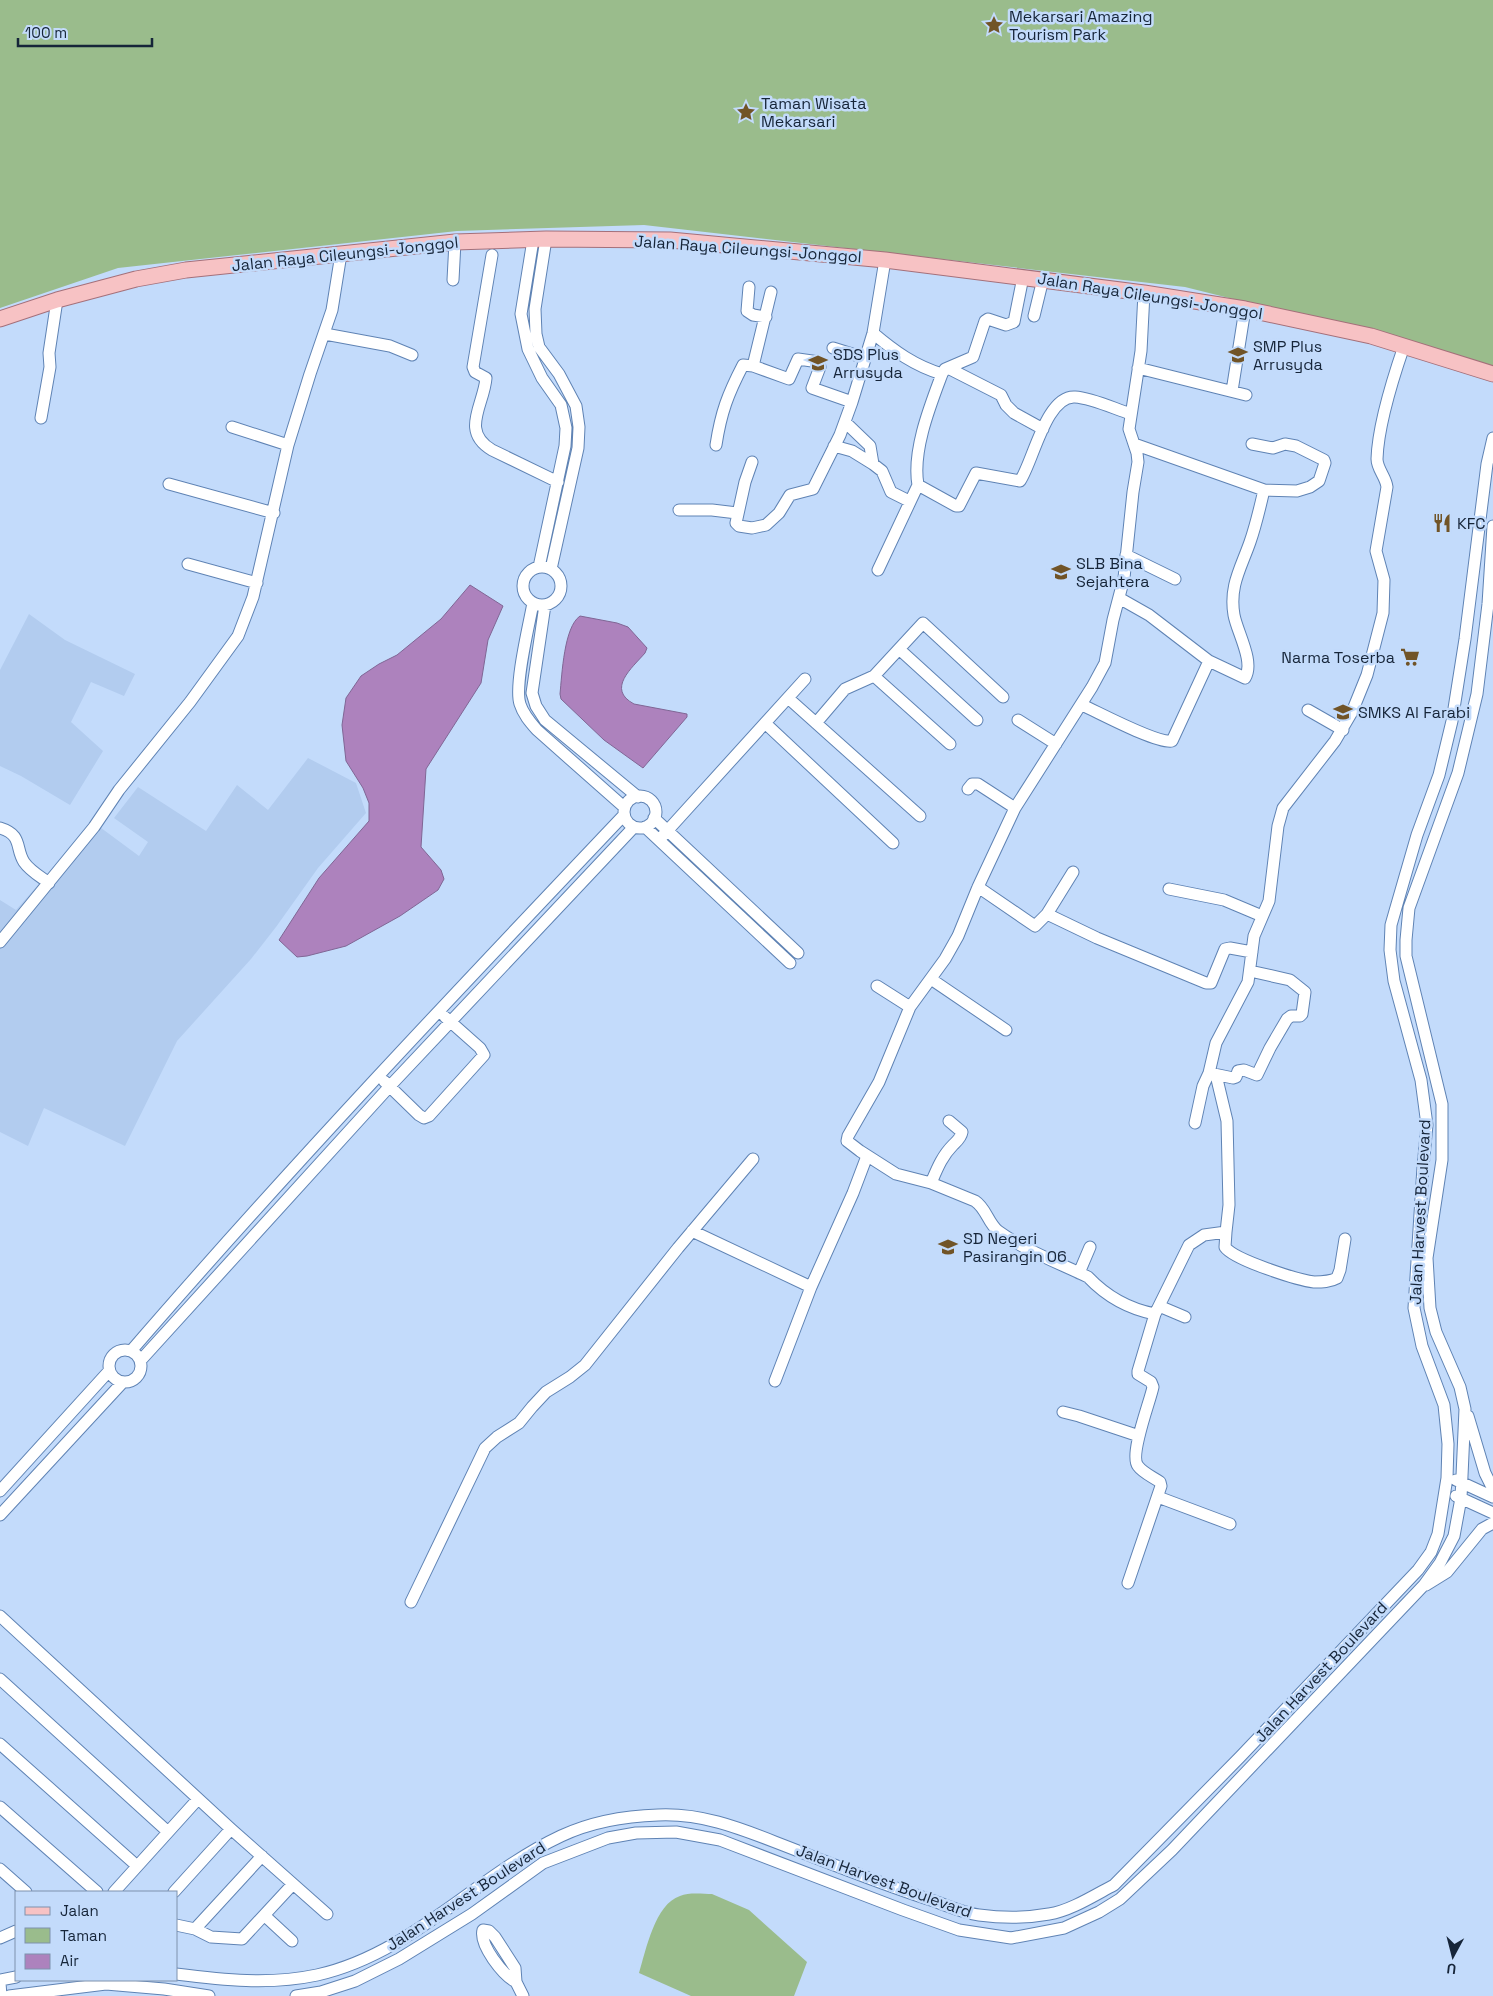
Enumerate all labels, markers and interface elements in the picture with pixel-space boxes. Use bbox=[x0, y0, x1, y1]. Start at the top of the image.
place label: Mekarsari Amazing Tourism Park bbox=[1009, 6, 1153, 45]
place icon: Mekarsari Amazing Tourism Park bbox=[983, 14, 1005, 36]
scale bar bbox=[18, 15, 151, 47]
text: 100 m bbox=[25, 23, 67, 42]
place label: Taman Wisata Mekarsari bbox=[761, 93, 866, 132]
place icon: Taman Wisata Mekarsari bbox=[735, 101, 757, 123]
street label: Jalan Raya Cileungsi-Jonggol bbox=[634, 231, 862, 267]
street label: Jalan Raya Cileungsi-Jonggol bbox=[231, 232, 459, 276]
street label: Jalan Raya Cileungsi-Jonggol bbox=[1036, 268, 1264, 324]
place label: SMP Plus Arrusyda bbox=[1253, 336, 1323, 375]
place label: SDS Plus Arrusyda bbox=[833, 344, 903, 383]
school or university icon: SMP Plus Arrusyda bbox=[1227, 344, 1249, 366]
school or university icon: SDS Plus Arrusyda bbox=[807, 352, 829, 374]
restaurant icon: KFC bbox=[1431, 512, 1453, 534]
place label: KFC bbox=[1457, 513, 1486, 534]
place label: SLB Bina Sejahtera bbox=[1076, 553, 1150, 592]
school or university icon: SLB Bina Sejahtera bbox=[1050, 561, 1072, 583]
supermarket icon: Narma Toserba bbox=[1399, 646, 1421, 668]
place label: Narma Toserba bbox=[1281, 647, 1395, 668]
school or university icon: SMKS Al Farabi bbox=[1332, 701, 1354, 723]
place label: SMKS Al Farabi bbox=[1358, 702, 1470, 723]
street label: Jalan Harvest Boulevard bbox=[1405, 1119, 1435, 1305]
place label: SD Negeri Pasirangin 06 bbox=[963, 1228, 1067, 1267]
school or university icon: SD Negeri Pasirangin 06 bbox=[937, 1236, 959, 1258]
street label: Jalan Harvest Boulevard bbox=[1250, 1597, 1392, 1747]
street label: Jalan Harvest Boulevard bbox=[382, 1837, 550, 1955]
street label: Jalan Harvest Boulevard bbox=[793, 1839, 975, 1923]
legend bbox=[15, 1891, 178, 1981]
text: Jalan bbox=[60, 1901, 99, 1920]
text: Taman bbox=[60, 1926, 107, 1945]
north arrow bbox=[1428, 1931, 1478, 1981]
text: Air bbox=[60, 1951, 79, 1970]
text: U bbox=[1446, 1959, 1457, 1978]

